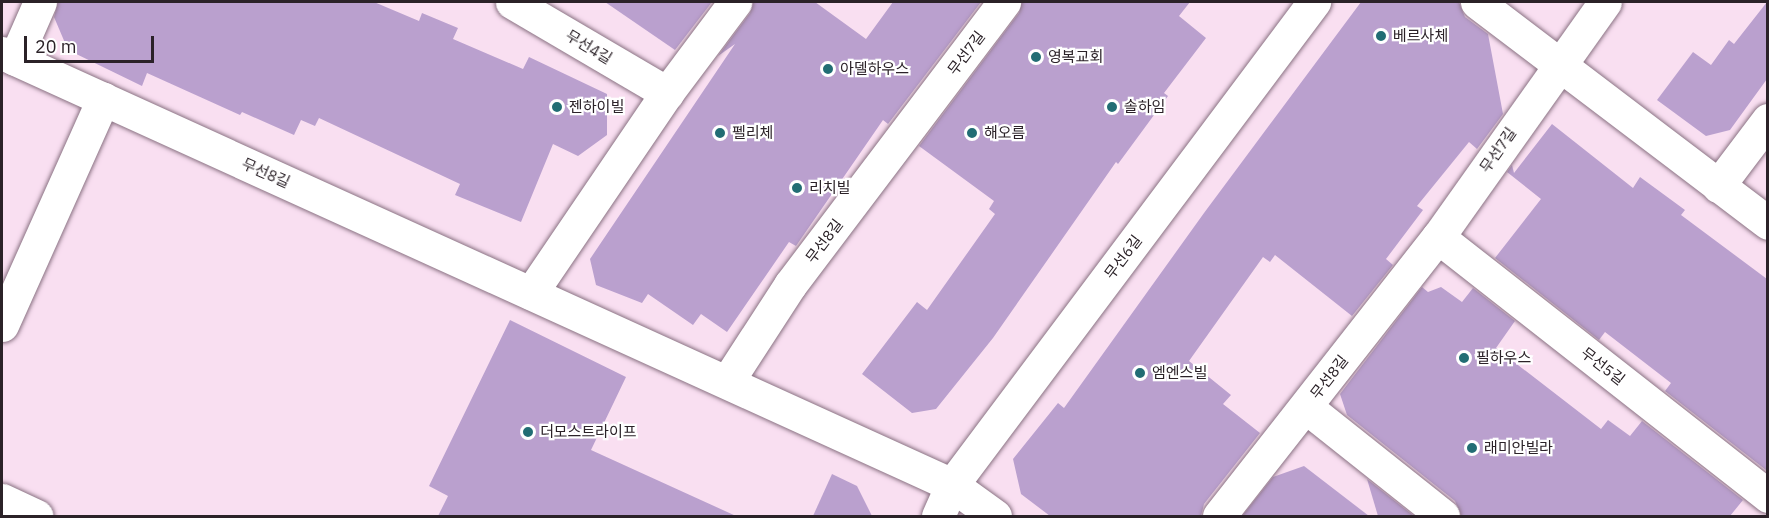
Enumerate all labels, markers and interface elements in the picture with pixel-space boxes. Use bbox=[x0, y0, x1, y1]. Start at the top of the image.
scale bar bbox=[27, 24, 158, 62]
street label: 무선4길 bbox=[563, 26, 615, 68]
street label: 무선7길 bbox=[944, 27, 988, 79]
place label: 베르사체 bbox=[1393, 27, 1448, 45]
marker: 베르사체 bbox=[1374, 29, 1388, 43]
text: 20 m bbox=[35, 35, 77, 58]
place label: 영복교회 bbox=[1048, 48, 1103, 66]
marker: 영복교회 bbox=[1029, 50, 1043, 64]
place label: 아델하우스 bbox=[840, 60, 909, 78]
marker: 아델하우스 bbox=[821, 62, 835, 76]
place label: 젠하이빌 bbox=[569, 98, 624, 116]
place label: 솔하임 bbox=[1124, 98, 1165, 116]
marker: 젠하이빌 bbox=[550, 100, 564, 114]
marker: 솔하임 bbox=[1105, 100, 1119, 114]
place label: 펠리체 bbox=[732, 124, 773, 142]
place label: 해오름 bbox=[984, 124, 1025, 142]
street label: 무선7길 bbox=[1476, 124, 1520, 176]
marker: 펠리체 bbox=[713, 126, 727, 140]
marker: 해오름 bbox=[965, 126, 979, 140]
street label: 무선8길 bbox=[239, 155, 293, 191]
place label: 리치빌 bbox=[809, 179, 850, 197]
marker: 리치빌 bbox=[790, 181, 804, 195]
street label: 무선8길 bbox=[802, 215, 846, 267]
street label: 무선6길 bbox=[1101, 231, 1145, 283]
street label: 무선5길 bbox=[1578, 343, 1628, 389]
place label: 필하우스 bbox=[1476, 349, 1531, 367]
marker: 필하우스 bbox=[1457, 351, 1471, 365]
street label: 무선8길 bbox=[1306, 352, 1352, 402]
place label: 엠엔스빌 bbox=[1152, 364, 1207, 382]
marker: 엠엔스빌 bbox=[1133, 366, 1147, 380]
place label: 더모스트라이프 bbox=[540, 423, 637, 441]
marker: 더모스트라이프 bbox=[521, 425, 535, 439]
place label: 래미안빌라 bbox=[1484, 439, 1553, 457]
marker: 래미안빌라 bbox=[1465, 441, 1479, 455]

